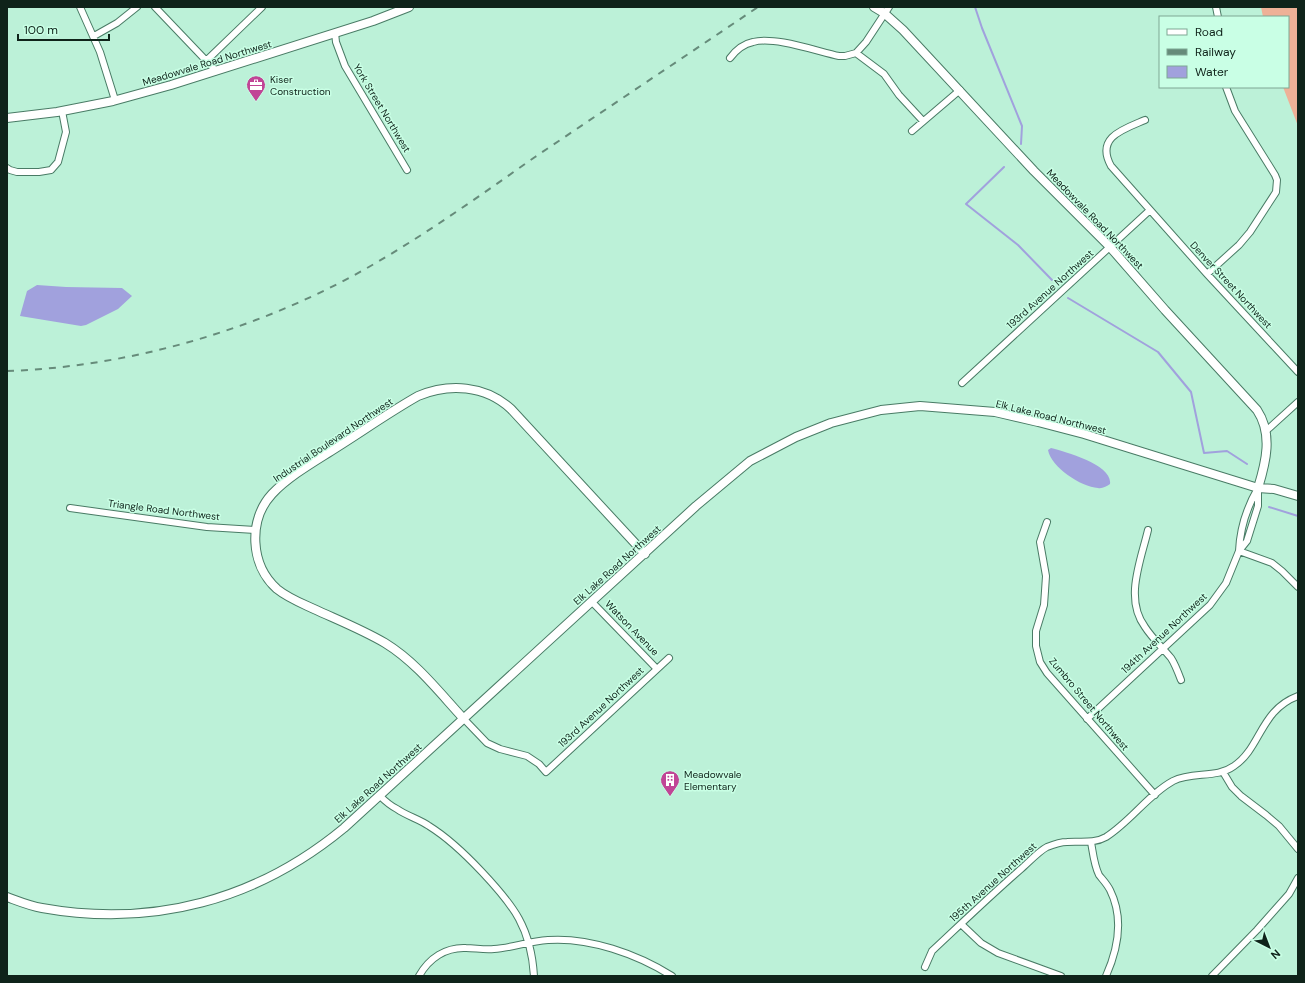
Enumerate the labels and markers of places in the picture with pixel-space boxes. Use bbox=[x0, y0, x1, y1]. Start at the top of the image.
place label: Kiser Construction bbox=[270, 73, 331, 98]
office icon: Kiser Construction bbox=[245, 74, 267, 102]
place label: Meadowvale Elementary bbox=[684, 768, 742, 793]
building icon: Meadowvale Elementary bbox=[659, 769, 681, 797]

